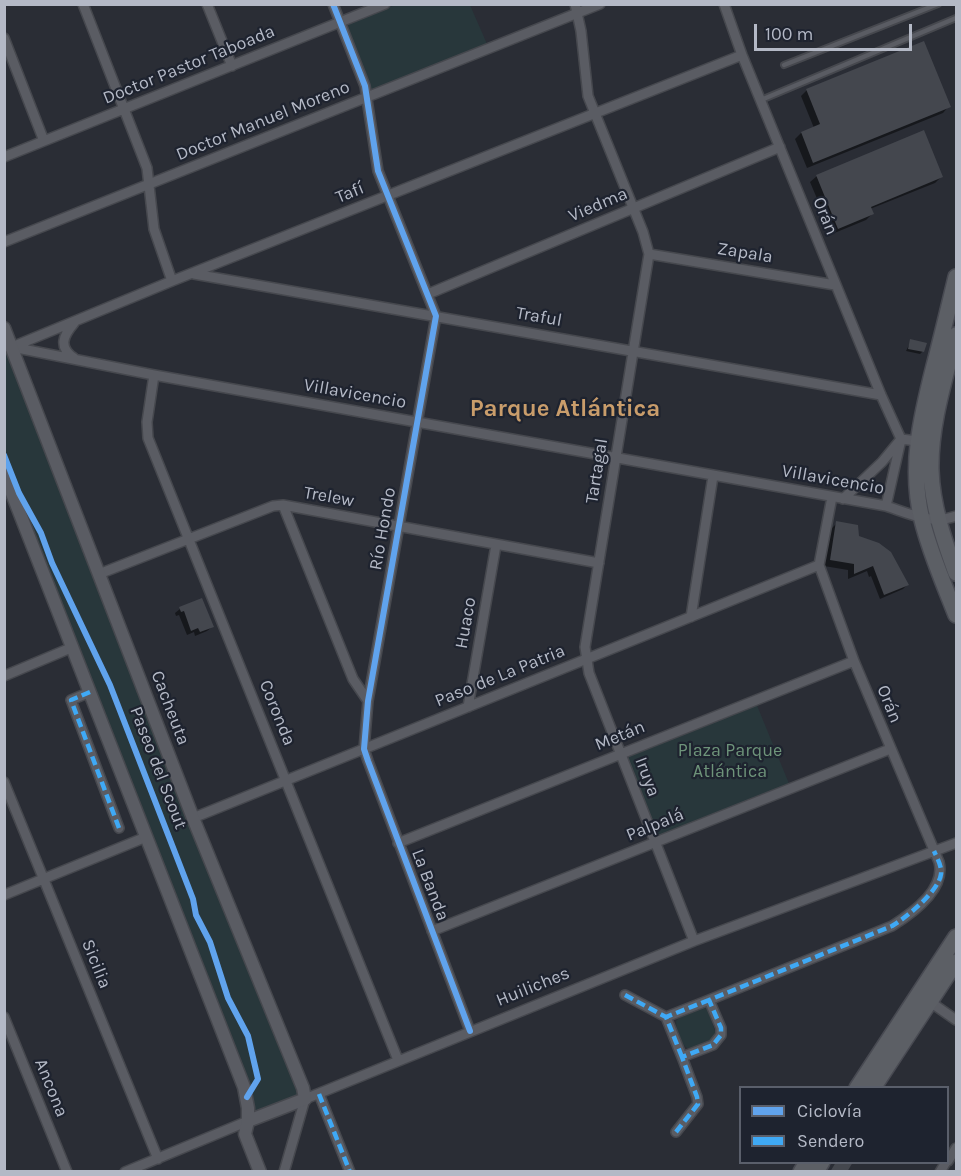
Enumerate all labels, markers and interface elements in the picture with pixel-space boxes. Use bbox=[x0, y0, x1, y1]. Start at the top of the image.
scale bar bbox=[757, 12, 914, 50]
street label: Doctor Pastor Taboada bbox=[100, 21, 278, 109]
text: 100 m bbox=[765, 23, 813, 45]
street label: Doctor Manuel Moreno bbox=[173, 76, 353, 166]
street label: Tafí bbox=[333, 178, 367, 208]
street label: Viedma bbox=[565, 183, 631, 227]
street label: Orán bbox=[808, 194, 842, 238]
street label: Zapala bbox=[716, 238, 774, 268]
street label: Traful bbox=[514, 302, 564, 332]
street label: Villavicencio bbox=[302, 374, 408, 414]
district label: Parque Atlántica bbox=[470, 395, 660, 423]
street label: Tartagal bbox=[581, 437, 613, 505]
street label: Villavicencio bbox=[780, 460, 886, 500]
street label: Trelew bbox=[302, 482, 356, 512]
street label: Río Hondo bbox=[365, 486, 401, 572]
street label: Huaco bbox=[451, 596, 481, 650]
street label: Paso de La Patria bbox=[432, 640, 568, 712]
street label: Cacheuta bbox=[146, 668, 194, 748]
street label: Coronda bbox=[254, 677, 300, 749]
street label: Orán bbox=[872, 682, 906, 726]
street label: Paseo del Scout bbox=[125, 704, 191, 832]
street label: Metán bbox=[592, 716, 648, 756]
park label: Plaza Parque Atlántica bbox=[678, 740, 782, 783]
street label: Iruya bbox=[630, 754, 664, 800]
street label: Palpalá bbox=[623, 804, 687, 846]
street label: La Banda bbox=[406, 846, 454, 924]
street label: Sicilia bbox=[76, 936, 116, 992]
street label: Huiliches bbox=[493, 962, 573, 1012]
street label: Ancona bbox=[30, 1056, 72, 1120]
legend bbox=[739, 1086, 949, 1164]
text: Ciclovía bbox=[797, 1100, 862, 1122]
text: Sendero bbox=[797, 1130, 864, 1152]

